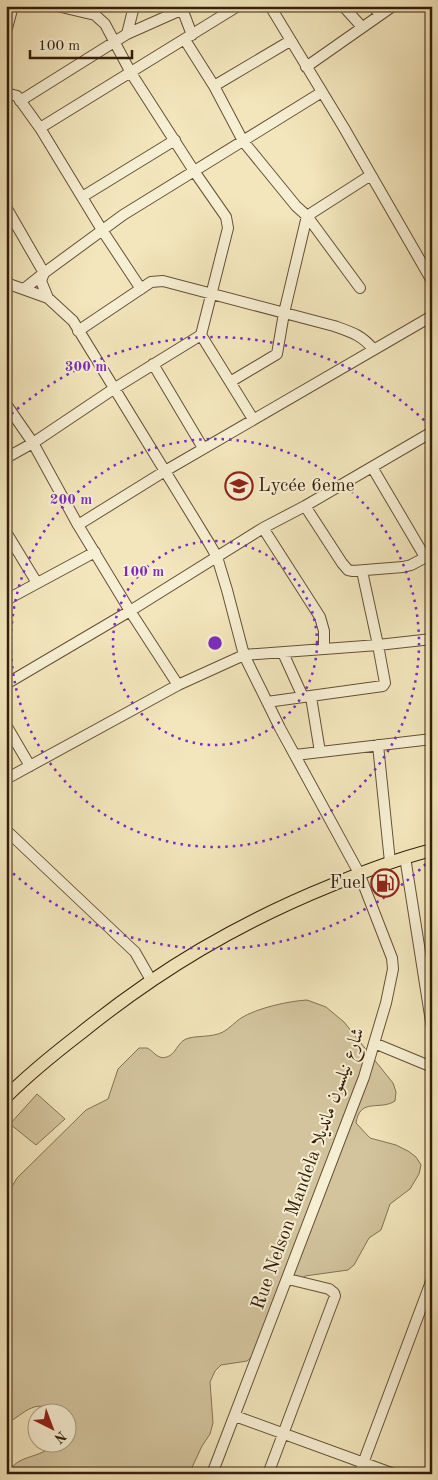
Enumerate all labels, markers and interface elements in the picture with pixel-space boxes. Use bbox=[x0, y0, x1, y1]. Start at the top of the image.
scale bar bbox=[30, 28, 132, 60]
text: 100 m bbox=[38, 39, 80, 54]
text: 300 m bbox=[65, 360, 107, 375]
school or university icon: Lycée 6eme bbox=[224, 471, 254, 501]
place label: Lycée 6eme bbox=[258, 477, 355, 496]
text: 200 m bbox=[50, 493, 92, 508]
text: 100 m bbox=[122, 565, 164, 580]
centre of rings bbox=[206, 634, 224, 652]
fuel station icon: Fuel bbox=[370, 868, 400, 898]
place label: Fuel bbox=[329, 874, 366, 893]
street label: Rue Nelson Mandela شارع نيلسون مانديلا bbox=[249, 1026, 373, 1314]
north arrow bbox=[28, 1402, 78, 1452]
text: N bbox=[51, 1428, 69, 1446]

